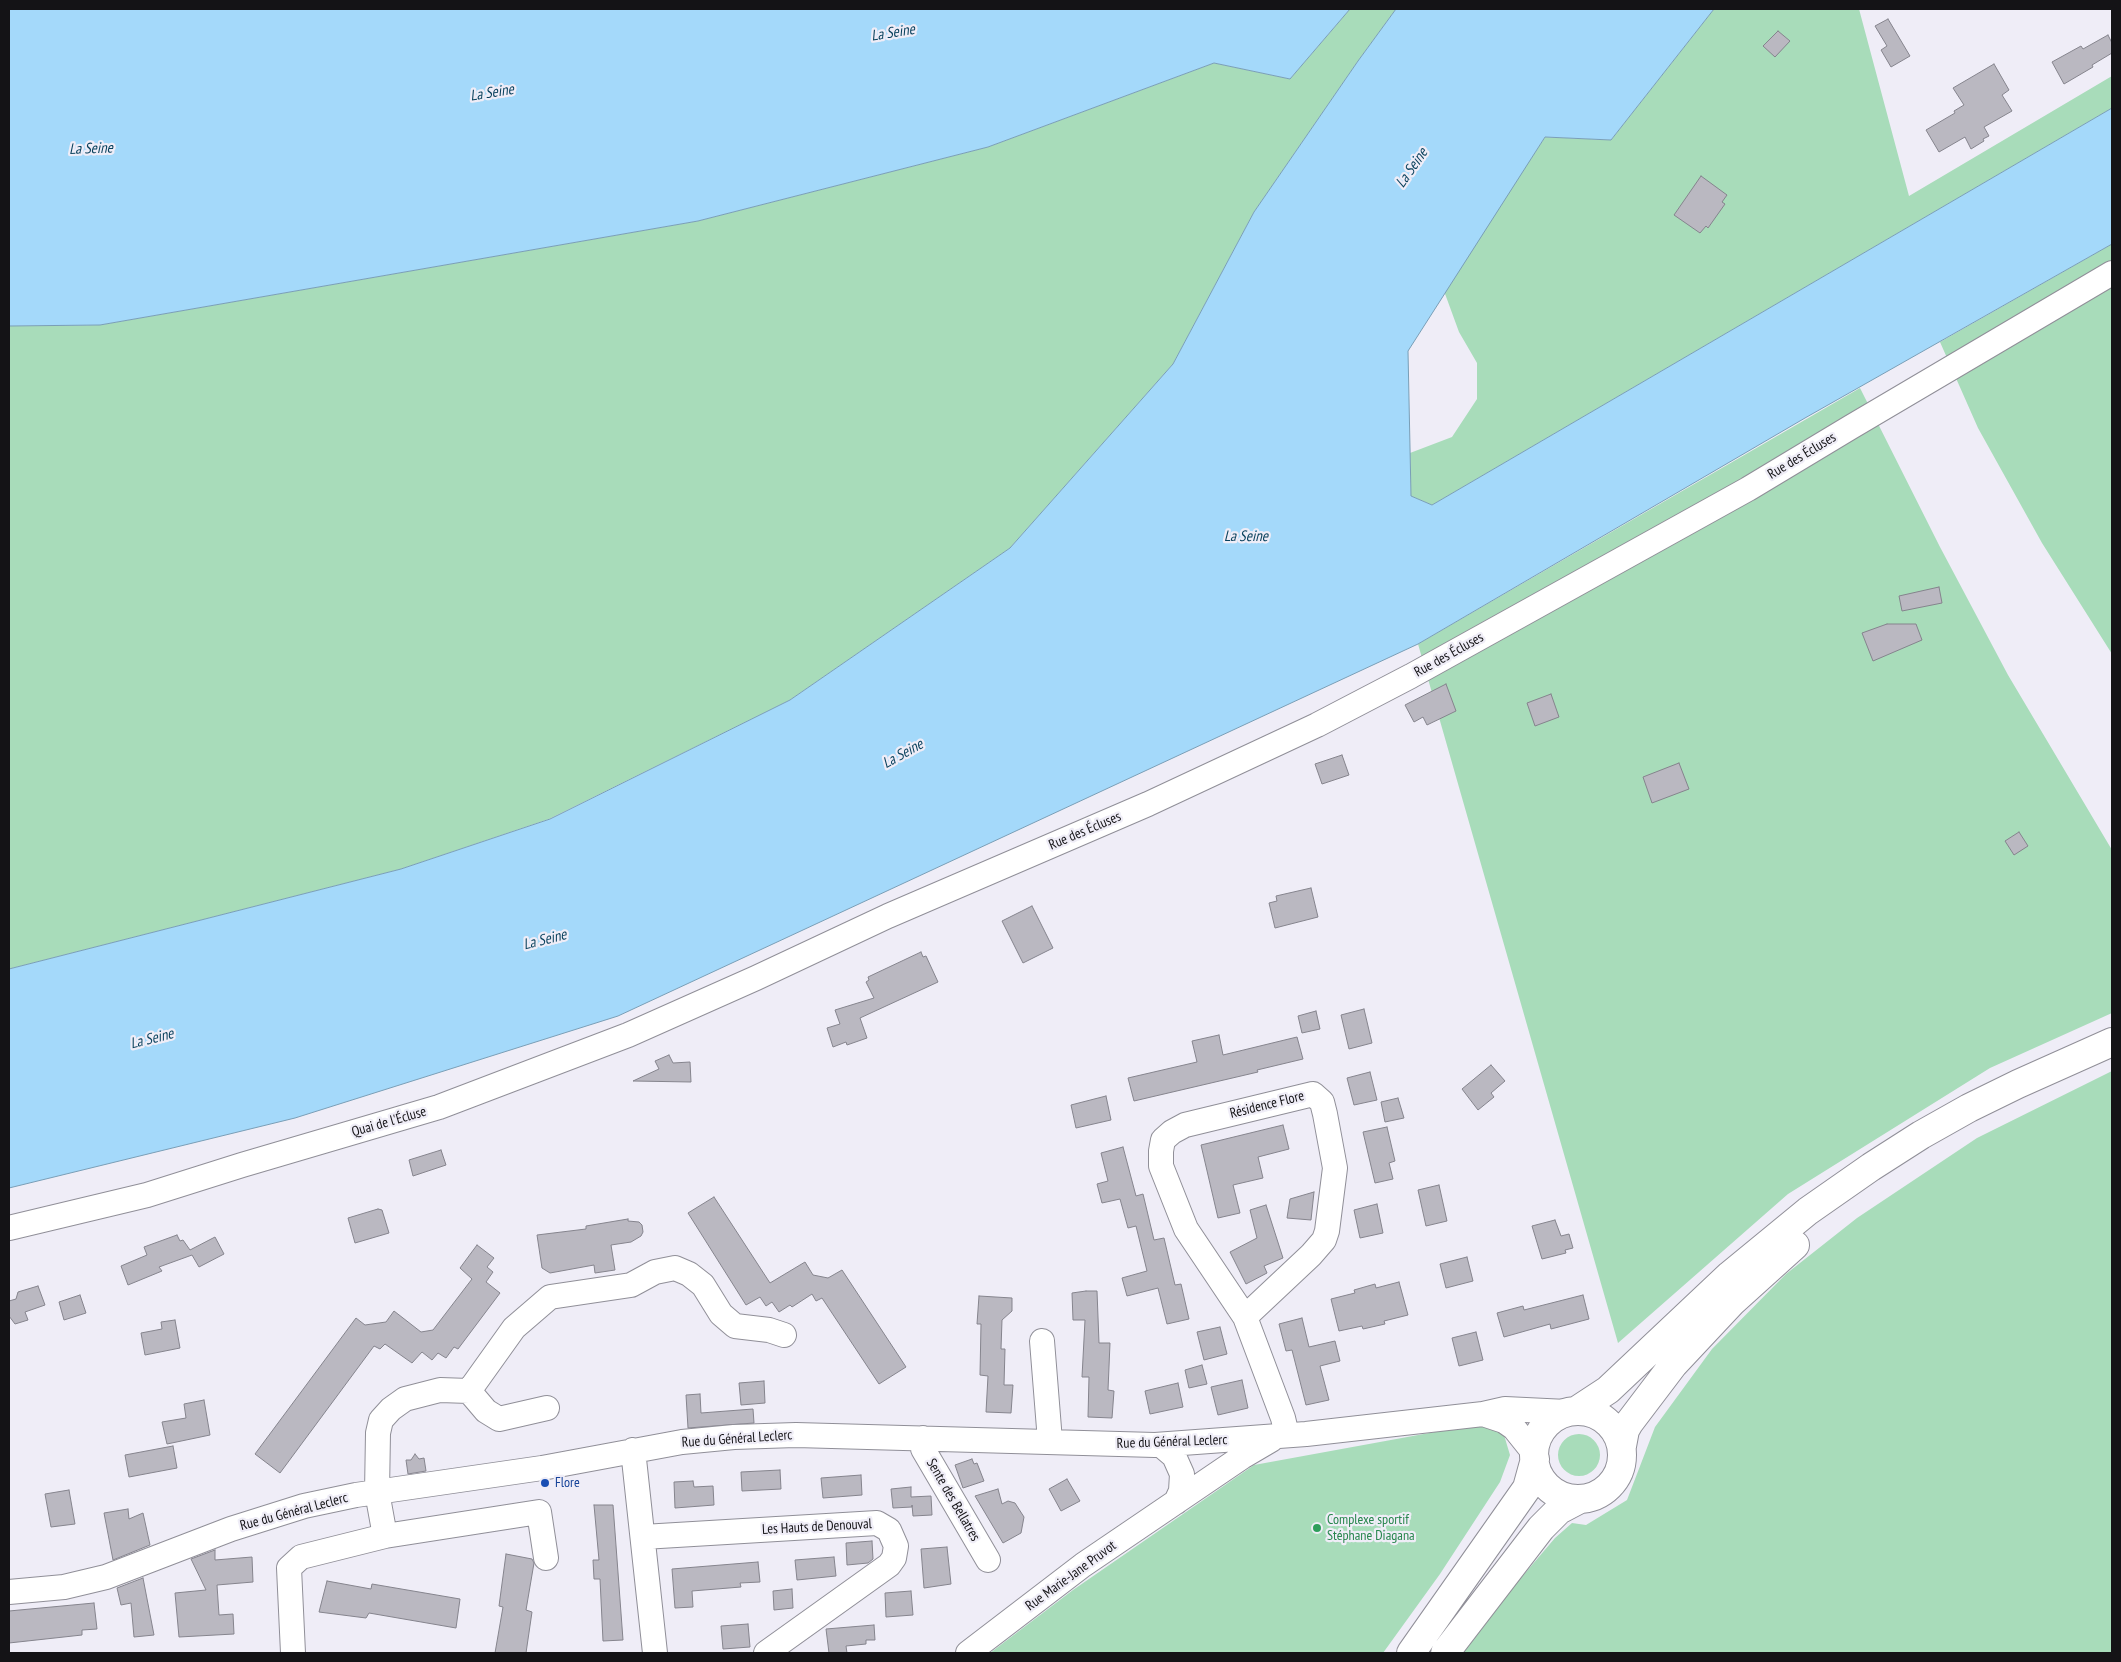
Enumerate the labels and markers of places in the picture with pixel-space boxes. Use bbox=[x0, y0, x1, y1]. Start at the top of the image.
place label: Flore bbox=[555, 1475, 580, 1491]
marker: Flore bbox=[539, 1477, 551, 1489]
place label: Complexe sportif Stéphane Diagana bbox=[1327, 1512, 1415, 1544]
marker: Complexe sportif Stéphane Diagana bbox=[1311, 1522, 1323, 1534]

